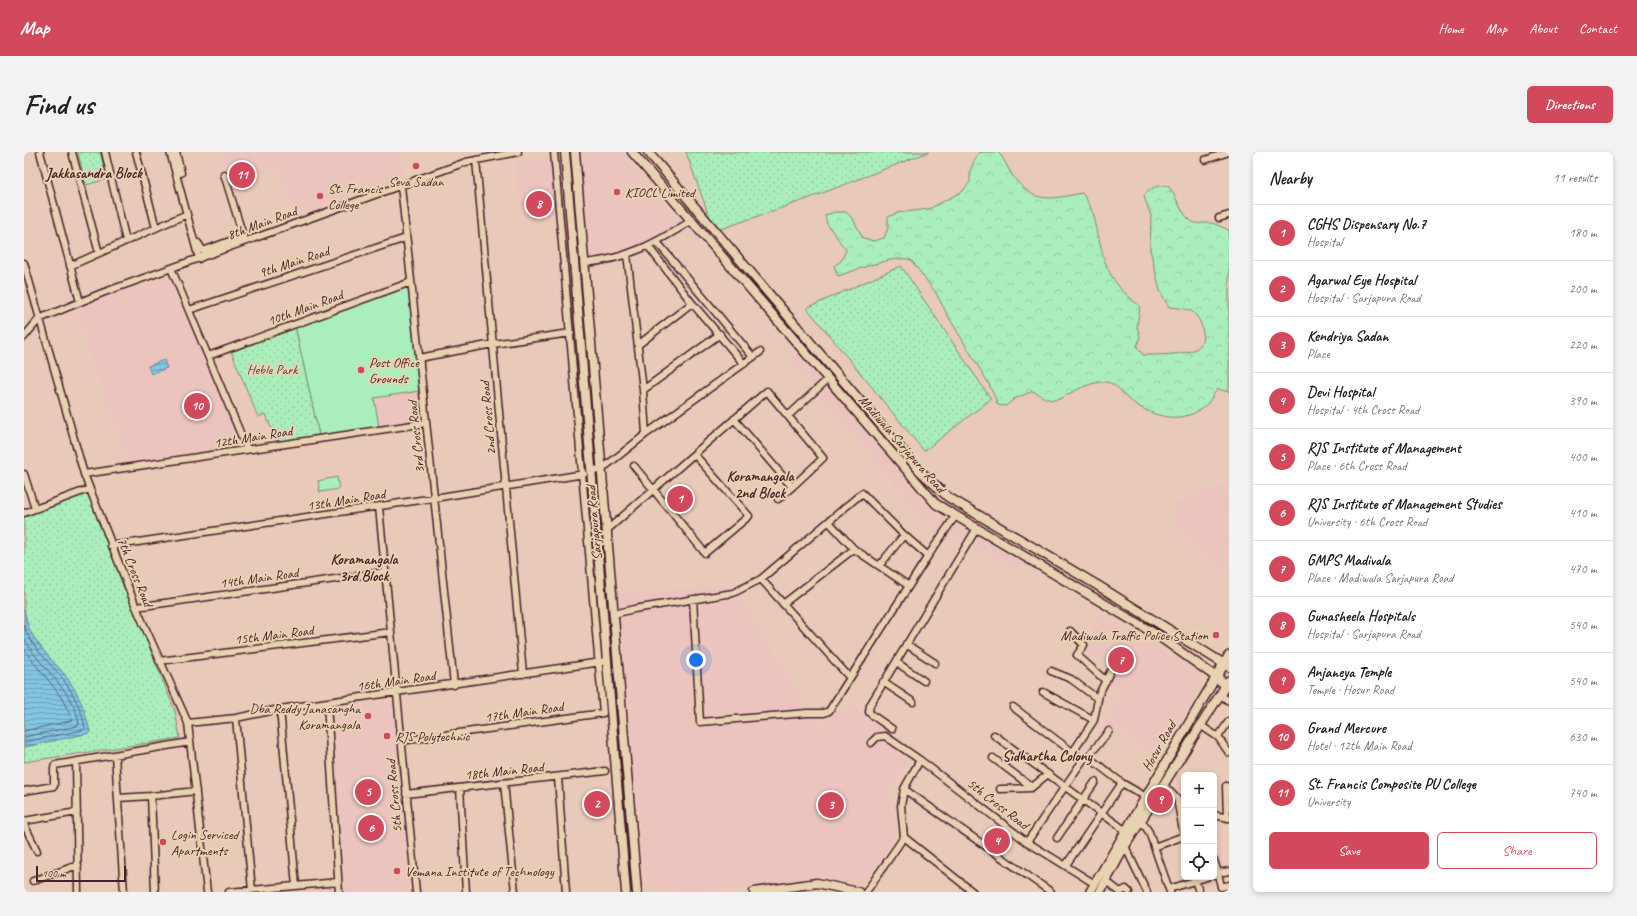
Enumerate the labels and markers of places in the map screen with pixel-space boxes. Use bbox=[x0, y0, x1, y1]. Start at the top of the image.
pin: 11 bbox=[229, 160, 255, 190]
marker: Seva Sadan bbox=[411, 161, 421, 171]
place label: Seva Sadan bbox=[388, 173, 444, 190]
place label: St. Francis College bbox=[328, 180, 383, 213]
place label: KIOCL Limited bbox=[625, 184, 697, 201]
marker: KIOCL Limited bbox=[612, 187, 622, 197]
pin: 8 bbox=[526, 189, 552, 219]
marker: St. Francis College bbox=[315, 191, 325, 201]
place label: Post Office Grounds bbox=[369, 354, 420, 387]
marker: Post Office Grounds bbox=[356, 365, 366, 375]
pin: 10 bbox=[184, 391, 210, 421]
pin: 1 bbox=[667, 484, 693, 514]
place label: Madiwala Traffic Police Station bbox=[1061, 627, 1209, 644]
marker: Madiwala Traffic Police Station bbox=[1211, 630, 1221, 640]
pin: 7 bbox=[1108, 645, 1134, 675]
place label: Dba Reddy Janasangha Koramangala bbox=[249, 700, 361, 733]
marker: Dba Reddy Janasangha Koramangala bbox=[363, 711, 373, 721]
place label: RJS Polytechnic bbox=[395, 728, 471, 745]
marker: RJS Polytechnic bbox=[382, 731, 392, 741]
pin: 5 bbox=[355, 777, 381, 807]
pin: 9 bbox=[1147, 785, 1173, 815]
pin: 2 bbox=[584, 789, 610, 819]
pin: 3 bbox=[818, 790, 844, 820]
pin: 6 bbox=[358, 813, 384, 843]
place label: Login Serviced Apartments bbox=[171, 826, 240, 859]
pin: 4 bbox=[984, 826, 1010, 856]
marker: Login Serviced Apartments bbox=[158, 837, 168, 847]
place label: Vemana Institute of Technology bbox=[405, 863, 555, 880]
marker: Vemana Institute of Technology bbox=[392, 866, 402, 876]

